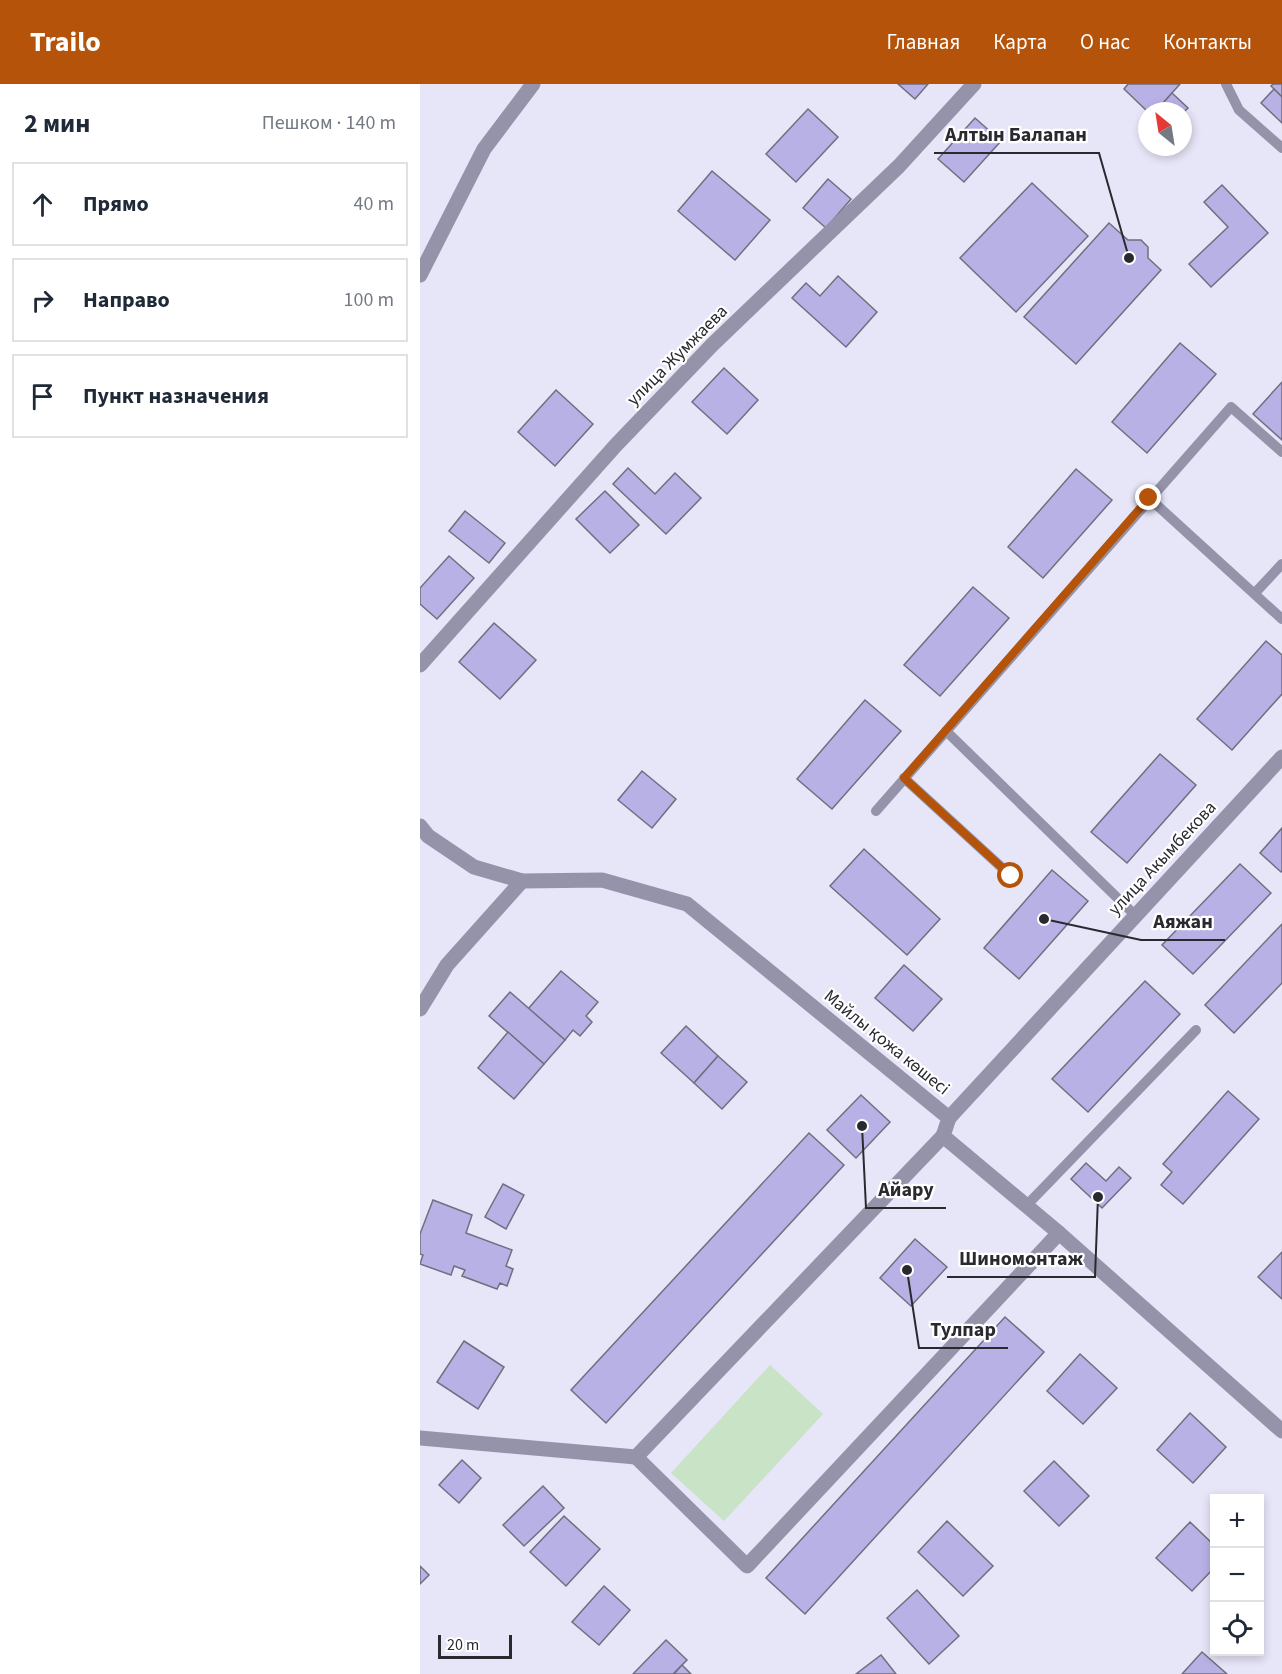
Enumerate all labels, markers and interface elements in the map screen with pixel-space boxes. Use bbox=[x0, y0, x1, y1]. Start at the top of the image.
text: Trailo bbox=[30, 22, 101, 62]
text: Главная bbox=[887, 27, 960, 57]
text: Карта bbox=[993, 27, 1047, 57]
text: О нас bbox=[1080, 27, 1130, 57]
text: Контакты bbox=[1163, 27, 1252, 57]
north arrow bbox=[1138, 102, 1192, 156]
text: 2 мин bbox=[24, 105, 90, 142]
text: Пешком · 140 m bbox=[262, 109, 396, 137]
callout: Алтын Балапан bbox=[934, 115, 1099, 153]
text: Алтын Балапан bbox=[944, 121, 1087, 149]
icon: ahead bbox=[26, 188, 59, 221]
text: Прямо bbox=[83, 188, 149, 220]
text: 40 m bbox=[354, 190, 394, 218]
icon: right bbox=[26, 284, 59, 317]
text: Направо bbox=[83, 284, 170, 316]
text: 100 m bbox=[344, 286, 394, 314]
street label: улица Жумжаева bbox=[621, 299, 733, 411]
icon: arrive bbox=[26, 380, 59, 413]
text: Пункт назначения bbox=[83, 380, 269, 412]
route end bbox=[1135, 484, 1161, 510]
street label: улица Акымбекова bbox=[1103, 796, 1222, 921]
route start bbox=[997, 862, 1023, 888]
callout: Аяжан bbox=[1141, 902, 1225, 940]
text: Аяжан bbox=[1152, 908, 1213, 936]
street label: Майлы қожа көшесі bbox=[818, 984, 955, 1101]
callout: Айару bbox=[866, 1170, 946, 1208]
text: Айару bbox=[877, 1176, 934, 1204]
callout: Шиномонтаж bbox=[947, 1239, 1095, 1277]
text: Шиномонтаж bbox=[959, 1245, 1084, 1273]
callout: Тулпар bbox=[919, 1310, 1008, 1348]
text: Тулпар bbox=[930, 1316, 996, 1344]
map controls bbox=[1210, 1494, 1264, 1656]
button: + bbox=[1210, 1494, 1264, 1548]
button: − bbox=[1210, 1548, 1264, 1602]
button: locate bbox=[1210, 1602, 1264, 1656]
scale bar bbox=[438, 1632, 512, 1660]
text: 20 m bbox=[447, 1634, 479, 1656]

